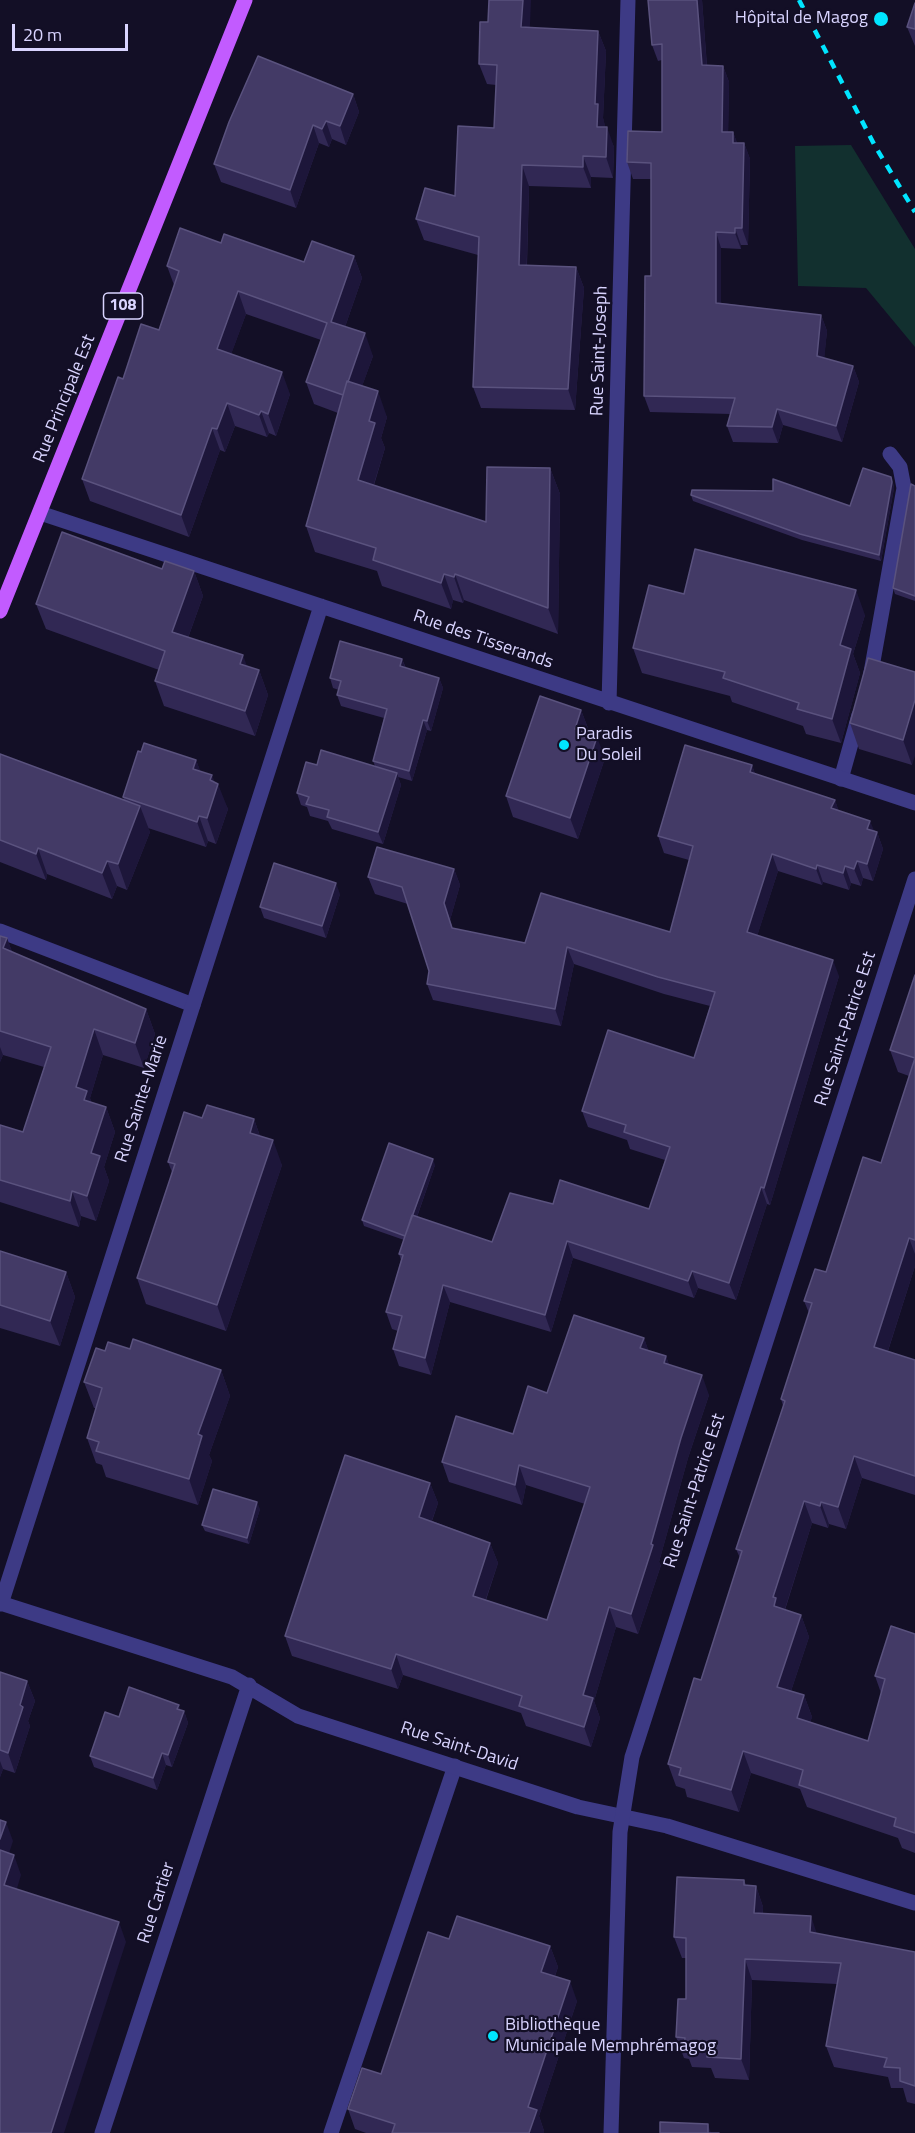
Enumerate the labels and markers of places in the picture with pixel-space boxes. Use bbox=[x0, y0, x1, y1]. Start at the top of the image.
place label: Hôpital de Magog bbox=[735, 8, 868, 30]
marker: Hôpital de Magog bbox=[872, 10, 890, 28]
place label: Paradis Du Soleil bbox=[576, 724, 642, 766]
marker: Paradis Du Soleil bbox=[557, 738, 571, 752]
place label: Bibliothèque Municipale Memphrémagog bbox=[505, 2015, 716, 2058]
marker: Bibliothèque Municipale Memphrémagog bbox=[486, 2029, 500, 2043]

